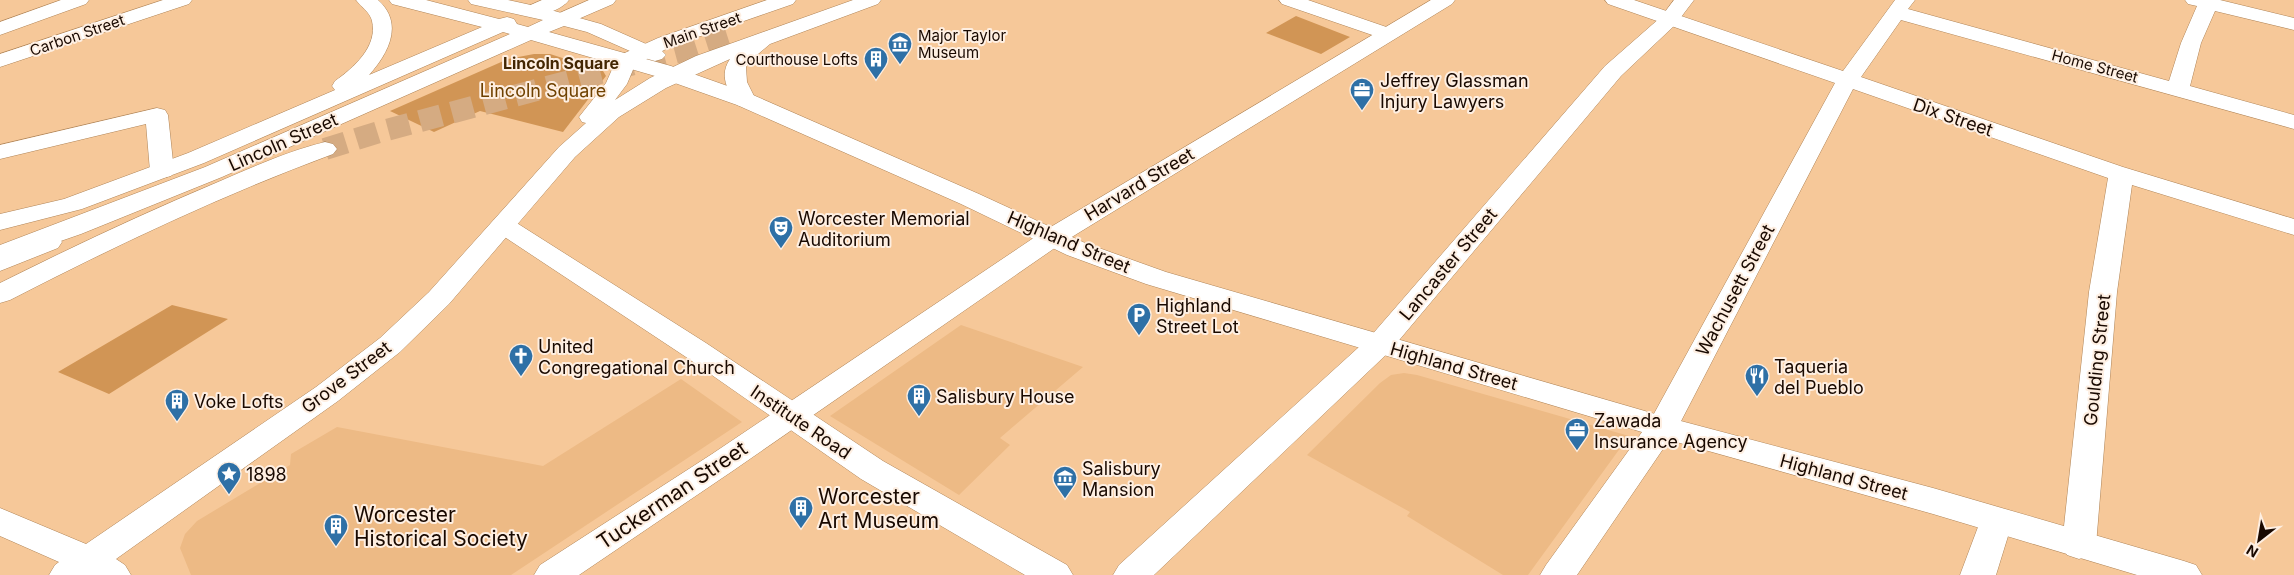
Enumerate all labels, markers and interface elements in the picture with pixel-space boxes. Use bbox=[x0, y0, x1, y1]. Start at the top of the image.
street label: Main Street bbox=[661, 8, 743, 52]
street label: Carbon Street bbox=[27, 10, 127, 60]
place label: Major Taylor Museum bbox=[918, 26, 1006, 62]
museum icon: Major Taylor Museum bbox=[887, 31, 913, 65]
street label: Home Street bbox=[2050, 45, 2140, 87]
building icon: Courthouse Lofts bbox=[863, 46, 889, 80]
place label: Courthouse Lofts bbox=[736, 50, 858, 69]
district label: Lincoln Square bbox=[503, 53, 619, 73]
place label: Jeffrey Glassman Injury Lawyers bbox=[1380, 70, 1529, 112]
office icon: Jeffrey Glassman Injury Lawyers bbox=[1349, 77, 1375, 111]
park label: Lincoln Square bbox=[480, 80, 606, 101]
street label: Dix Street bbox=[1910, 94, 1996, 140]
street label: Lincoln Street bbox=[225, 109, 341, 175]
street label: Harvard Street bbox=[1080, 143, 1198, 225]
street label: Lancaster Street bbox=[1395, 204, 1501, 324]
street label: Highland Street bbox=[1004, 207, 1134, 277]
place label: Worcester Memorial Auditorium bbox=[798, 208, 970, 250]
theatre icon: Worcester Memorial Auditorium bbox=[768, 215, 794, 249]
street label: Wachusett Street bbox=[1692, 221, 1779, 359]
street label: Goulding Street bbox=[2080, 293, 2114, 427]
place label: Highland Street Lot bbox=[1156, 295, 1239, 337]
parking icon: Highland Street Lot bbox=[1126, 302, 1152, 336]
place label: United Congregational Church bbox=[538, 336, 735, 378]
street label: Grove Street bbox=[297, 337, 395, 417]
street label: Highland Street bbox=[1388, 338, 1520, 394]
church icon: United Congregational Church bbox=[508, 343, 534, 377]
place label: Taqueria del Pueblo bbox=[1774, 356, 1864, 398]
restaurant icon: Taqueria del Pueblo bbox=[1744, 363, 1770, 397]
street label: Institute Road bbox=[747, 381, 855, 463]
building icon: Salisbury House bbox=[906, 383, 932, 417]
place label: Salisbury House bbox=[936, 386, 1075, 407]
building icon: Voke Lofts bbox=[164, 388, 190, 422]
place label: Voke Lofts bbox=[194, 391, 284, 412]
place label: Zawada Insurance Agency bbox=[1594, 410, 1748, 452]
office icon: Zawada Insurance Agency bbox=[1564, 417, 1590, 451]
street label: Tuckerman Street bbox=[592, 435, 752, 554]
street label: Highland Street bbox=[1778, 450, 1910, 504]
place label: Salisbury Mansion bbox=[1082, 458, 1161, 500]
place icon: 1898 bbox=[216, 461, 242, 495]
place label: 1898 bbox=[246, 464, 287, 485]
museum icon: Salisbury Mansion bbox=[1052, 465, 1078, 499]
place label: Worcester Art Museum bbox=[818, 484, 939, 533]
building icon: Worcester Art Museum bbox=[788, 495, 814, 529]
place label: Worcester Historical Society bbox=[354, 502, 528, 551]
building icon: Worcester Historical Society bbox=[323, 513, 349, 547]
north arrow bbox=[2234, 515, 2284, 565]
text: N bbox=[2243, 542, 2261, 562]

